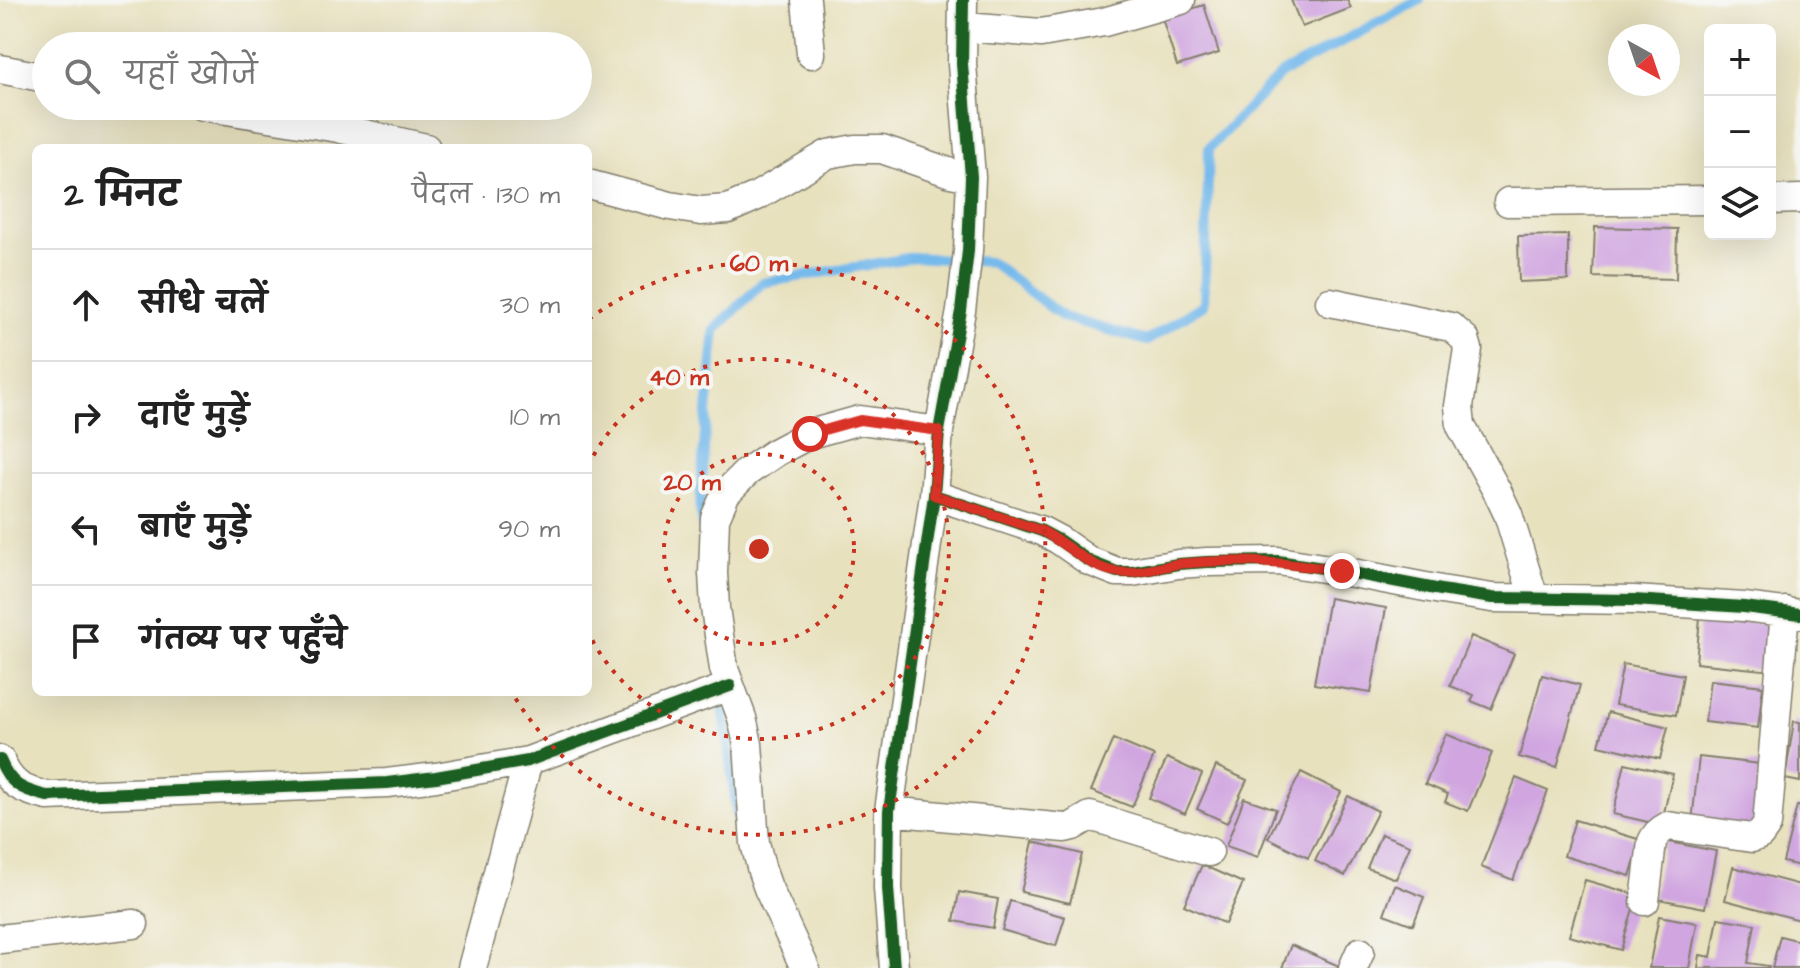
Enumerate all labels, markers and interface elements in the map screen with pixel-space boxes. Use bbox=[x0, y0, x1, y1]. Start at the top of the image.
north arrow bbox=[1608, 24, 1680, 96]
map controls bbox=[1704, 24, 1776, 240]
button: + bbox=[1704, 24, 1776, 96]
search box bbox=[32, 32, 592, 120]
icon: search bbox=[60, 54, 104, 98]
text: यहाँ खोजें bbox=[124, 54, 257, 96]
button: − bbox=[1704, 96, 1776, 168]
button: layers bbox=[1704, 168, 1776, 240]
text: 2 मिनट bbox=[64, 171, 180, 219]
text: पैदल · 130 m bbox=[412, 177, 560, 213]
text: 60 m bbox=[730, 247, 789, 281]
icon: ahead bbox=[64, 283, 108, 327]
text: सीधे चलें bbox=[140, 283, 267, 325]
text: 30 m bbox=[500, 287, 560, 323]
text: 40 m bbox=[649, 361, 709, 395]
icon: right bbox=[64, 395, 108, 439]
text: दाएँ मुड़ें bbox=[140, 395, 249, 437]
text: 10 m bbox=[510, 399, 560, 435]
route start bbox=[792, 416, 828, 452]
text: 20 m bbox=[662, 466, 721, 500]
icon: left bbox=[64, 507, 108, 551]
text: बाएँ मुड़ें bbox=[140, 507, 250, 549]
text: 90 m bbox=[498, 511, 560, 547]
centre of rings bbox=[745, 535, 773, 563]
route end bbox=[1324, 553, 1360, 589]
icon: arrive bbox=[64, 619, 108, 663]
text: गंतव्य पर पहुँचे bbox=[140, 619, 346, 661]

